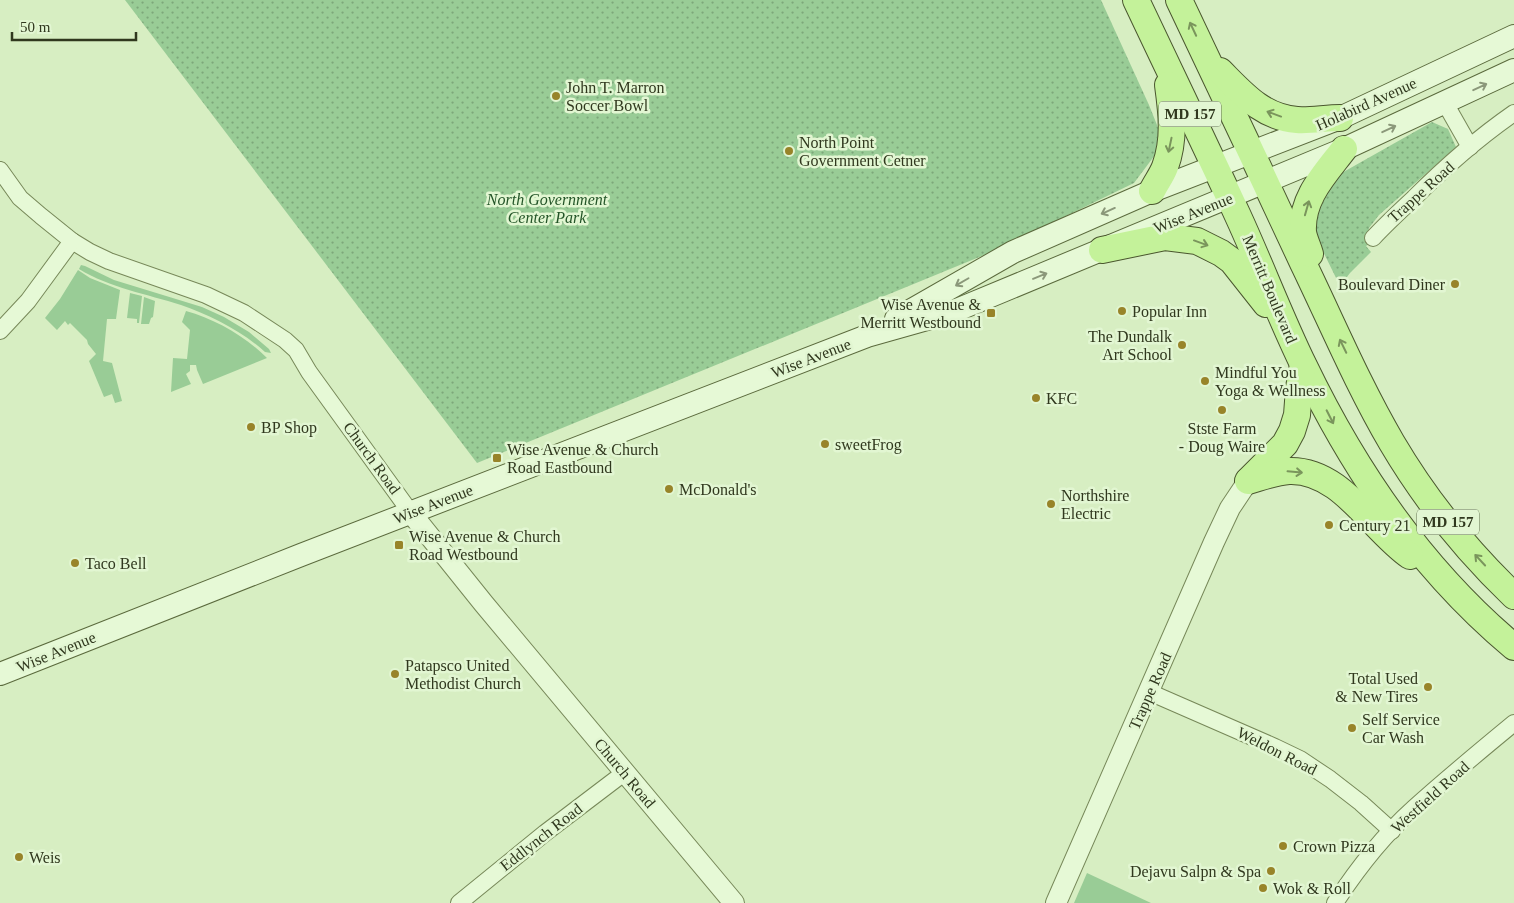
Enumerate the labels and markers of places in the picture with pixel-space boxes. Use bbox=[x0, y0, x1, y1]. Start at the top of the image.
place label: John T. Marron Soccer Bowl bbox=[566, 79, 665, 114]
marker: John T. Marron Soccer Bowl bbox=[550, 90, 562, 102]
place label: North Point Government Cetner bbox=[799, 134, 926, 169]
marker: North Point Government Cetner bbox=[783, 145, 795, 157]
place label: Boulevard Diner bbox=[1338, 276, 1446, 293]
marker: Boulevard Diner bbox=[1449, 278, 1461, 290]
place label: Wise Avenue & Merritt Westbound bbox=[860, 296, 982, 331]
place label: Popular Inn bbox=[1132, 303, 1207, 321]
marker: Popular Inn bbox=[1116, 305, 1128, 317]
marker: Wise Avenue & Merritt Westbound bbox=[985, 307, 997, 319]
place label: The Dundalk Art School bbox=[1088, 328, 1173, 363]
marker: The Dundalk Art School bbox=[1176, 339, 1188, 351]
place label: Mindful You Yoga & Wellness bbox=[1215, 364, 1326, 400]
marker: Mindful You Yoga & Wellness bbox=[1199, 375, 1211, 387]
place label: KFC bbox=[1046, 390, 1077, 407]
marker: KFC bbox=[1030, 392, 1042, 404]
marker: Stste Farm - Doug Waire bbox=[1216, 404, 1228, 416]
place label: BP Shop bbox=[261, 419, 317, 437]
place label: Stste Farm - Doug Waire bbox=[1179, 420, 1265, 456]
marker: BP Shop bbox=[245, 421, 257, 433]
place label: sweetFrog bbox=[835, 436, 902, 454]
marker: sweetFrog bbox=[819, 438, 831, 450]
place label: Wise Avenue & Church Road Eastbound bbox=[507, 441, 658, 476]
marker: Wise Avenue & Church Road Eastbound bbox=[491, 452, 503, 464]
place label: McDonald's bbox=[679, 481, 757, 498]
marker: McDonald's bbox=[663, 483, 675, 495]
place label: Northshire Electric bbox=[1061, 487, 1129, 522]
marker: Northshire Electric bbox=[1045, 498, 1057, 510]
place label: Century 21 bbox=[1339, 517, 1411, 535]
marker: Century 21 bbox=[1323, 519, 1335, 531]
place label: Wise Avenue & Church Road Westbound bbox=[409, 528, 560, 563]
marker: Wise Avenue & Church Road Westbound bbox=[393, 539, 405, 551]
place label: Taco Bell bbox=[85, 555, 147, 572]
marker: Taco Bell bbox=[69, 557, 81, 569]
place label: Patapsco United Methodist Church bbox=[405, 657, 521, 692]
marker: Patapsco United Methodist Church bbox=[389, 668, 401, 680]
place label: Total Used & New Tires bbox=[1335, 670, 1418, 705]
marker: Total Used & New Tires bbox=[1422, 681, 1434, 693]
place label: Self Service Car Wash bbox=[1362, 711, 1440, 746]
marker: Self Service Car Wash bbox=[1346, 722, 1358, 734]
place label: Crown Pizza bbox=[1293, 838, 1375, 855]
marker: Crown Pizza bbox=[1277, 840, 1289, 852]
place label: Weis bbox=[29, 849, 61, 866]
marker: Weis bbox=[13, 851, 25, 863]
place label: Dejavu Salpn & Spa bbox=[1130, 863, 1261, 881]
marker: Dejavu Salpn & Spa bbox=[1265, 865, 1277, 877]
place label: Wok & Roll bbox=[1273, 880, 1351, 897]
marker: Wok & Roll bbox=[1257, 882, 1269, 894]

